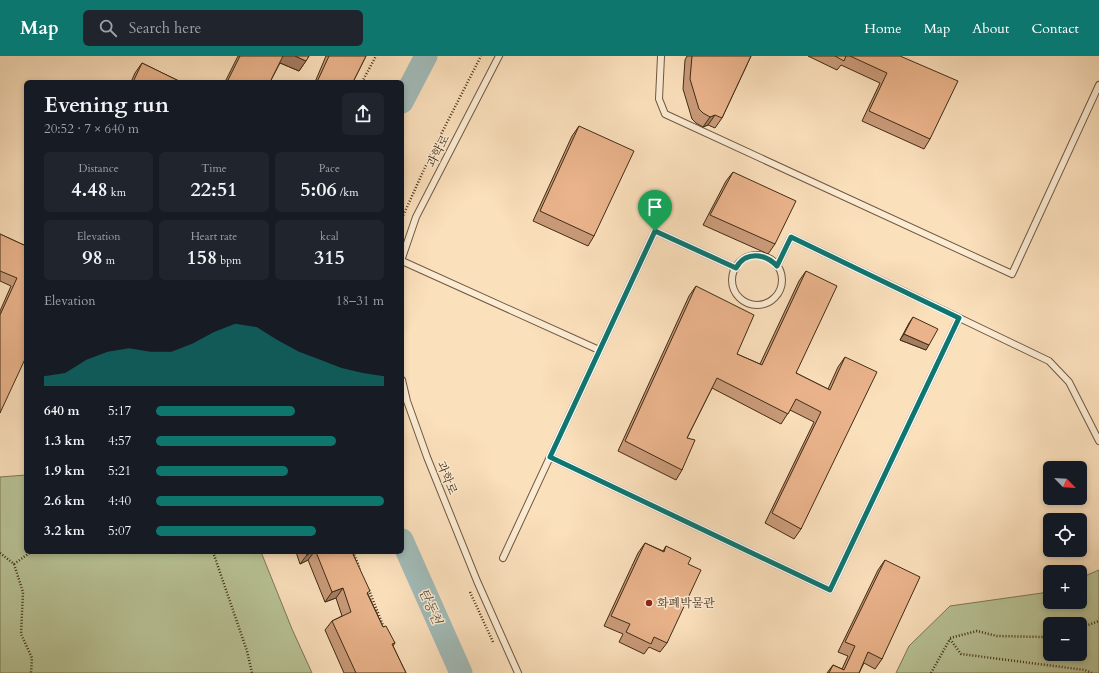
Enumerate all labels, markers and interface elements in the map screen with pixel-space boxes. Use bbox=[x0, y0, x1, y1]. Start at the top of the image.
search box bbox=[83, 10, 363, 46]
text: Map bbox=[20, 15, 59, 41]
icon: search bbox=[97, 17, 119, 39]
text: Search here bbox=[129, 18, 201, 38]
text: Home bbox=[864, 19, 902, 38]
text: Map bbox=[924, 19, 950, 38]
text: About bbox=[972, 19, 1009, 38]
text: Contact bbox=[1031, 19, 1079, 38]
text: Evening run bbox=[44, 90, 169, 120]
button: share bbox=[342, 93, 384, 135]
text: 20:52 · 7 × 640 m bbox=[44, 120, 139, 138]
street label: 과학로 bbox=[423, 132, 453, 170]
text: Distance bbox=[79, 161, 119, 176]
text: Time bbox=[201, 161, 227, 176]
text: Pace bbox=[319, 161, 340, 176]
text: 4.48 bbox=[71, 176, 108, 203]
text: 22:51 bbox=[191, 176, 237, 203]
text: 5:06 bbox=[300, 176, 337, 203]
text: km bbox=[108, 185, 126, 200]
text: /km bbox=[337, 185, 358, 200]
pin bbox=[638, 190, 672, 231]
icon: arrive bbox=[644, 196, 666, 218]
text: Elevation bbox=[77, 229, 121, 244]
text: Heart rate bbox=[191, 229, 237, 244]
text: kcal bbox=[320, 229, 339, 244]
text: 98 bbox=[82, 244, 103, 271]
text: 158 bbox=[187, 244, 217, 271]
text: 315 bbox=[314, 244, 345, 271]
text: m bbox=[103, 253, 115, 268]
text: bpm bbox=[217, 253, 241, 268]
text: Elevation bbox=[44, 292, 96, 310]
text: 18–31 m bbox=[336, 292, 384, 310]
text: 640 m bbox=[44, 402, 79, 420]
text: 5:17 bbox=[108, 402, 131, 420]
text: 1.3 km bbox=[44, 432, 85, 450]
text: 4:57 bbox=[108, 432, 131, 450]
street label: 과학로 bbox=[433, 459, 461, 497]
north arrow bbox=[1043, 461, 1087, 505]
map controls bbox=[1043, 461, 1087, 661]
text: 1.9 km bbox=[44, 462, 85, 480]
text: 5:21 bbox=[108, 462, 131, 480]
text: 2.6 km bbox=[44, 492, 85, 510]
text: 4:40 bbox=[108, 492, 131, 510]
button: locate bbox=[1043, 513, 1087, 557]
text: 3.2 km bbox=[44, 522, 85, 540]
text: 5:07 bbox=[108, 522, 131, 540]
button: + bbox=[1043, 565, 1087, 609]
water label: 탄동천 bbox=[414, 586, 447, 629]
place label: 화폐박물관 bbox=[657, 595, 715, 611]
marker: 화폐박물관 bbox=[644, 598, 654, 608]
button: − bbox=[1043, 617, 1087, 661]

